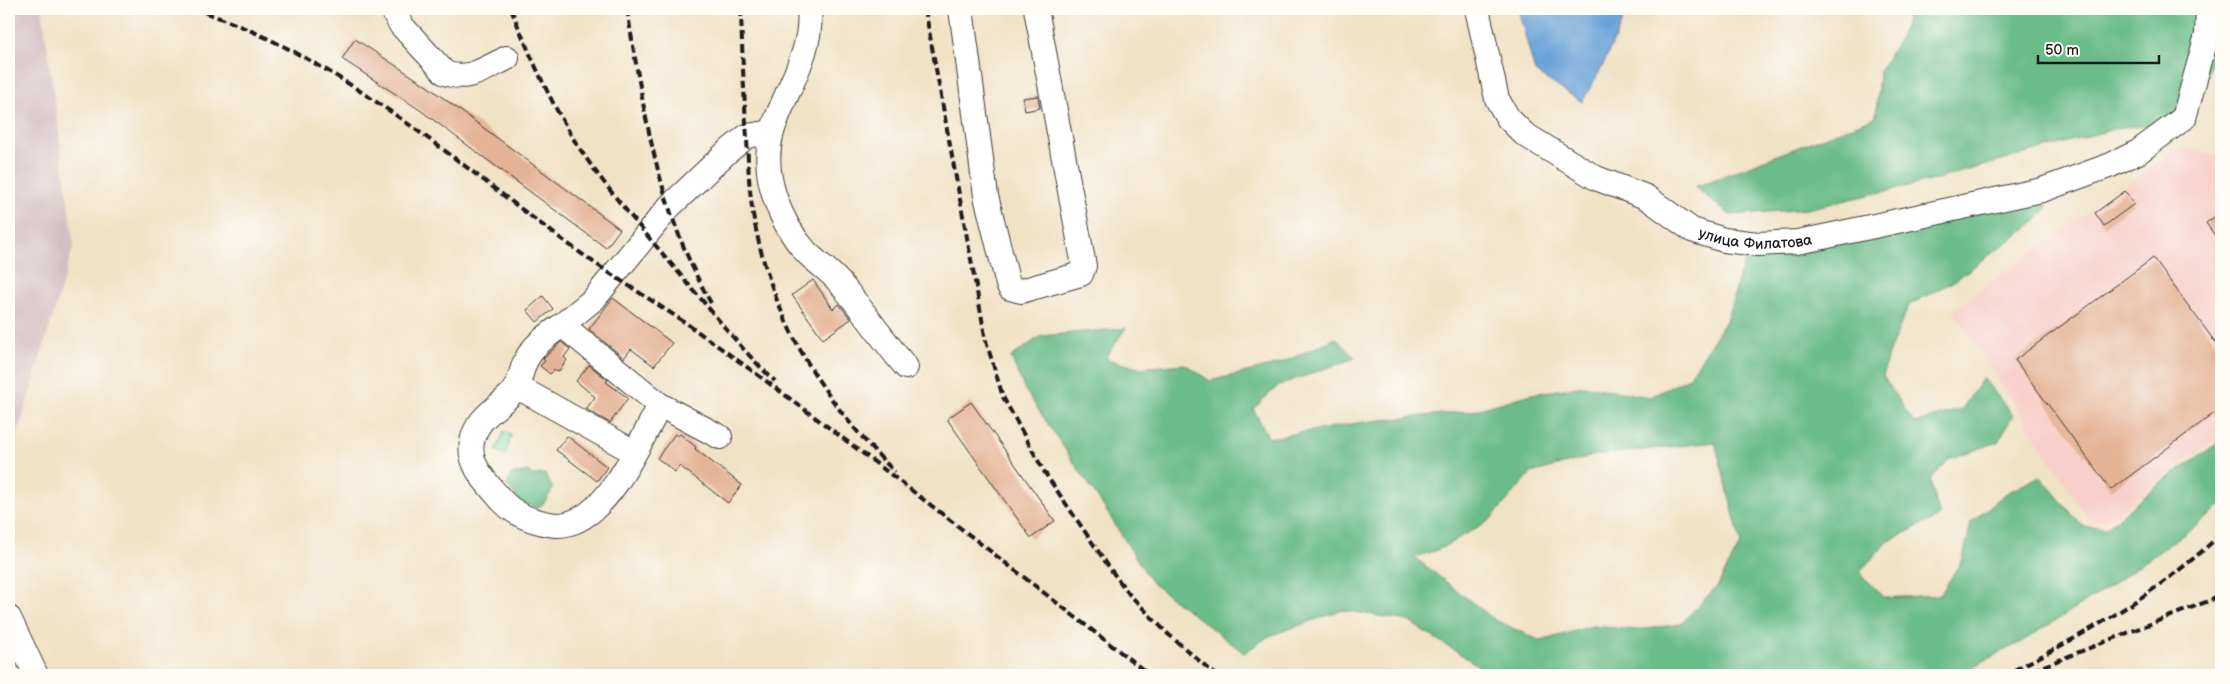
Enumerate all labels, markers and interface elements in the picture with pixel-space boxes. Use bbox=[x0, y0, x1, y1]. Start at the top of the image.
scale bar bbox=[2038, 32, 2159, 64]
text: 50 m bbox=[2045, 41, 2079, 60]
street label: улица Филатова bbox=[1696, 224, 1814, 254]

